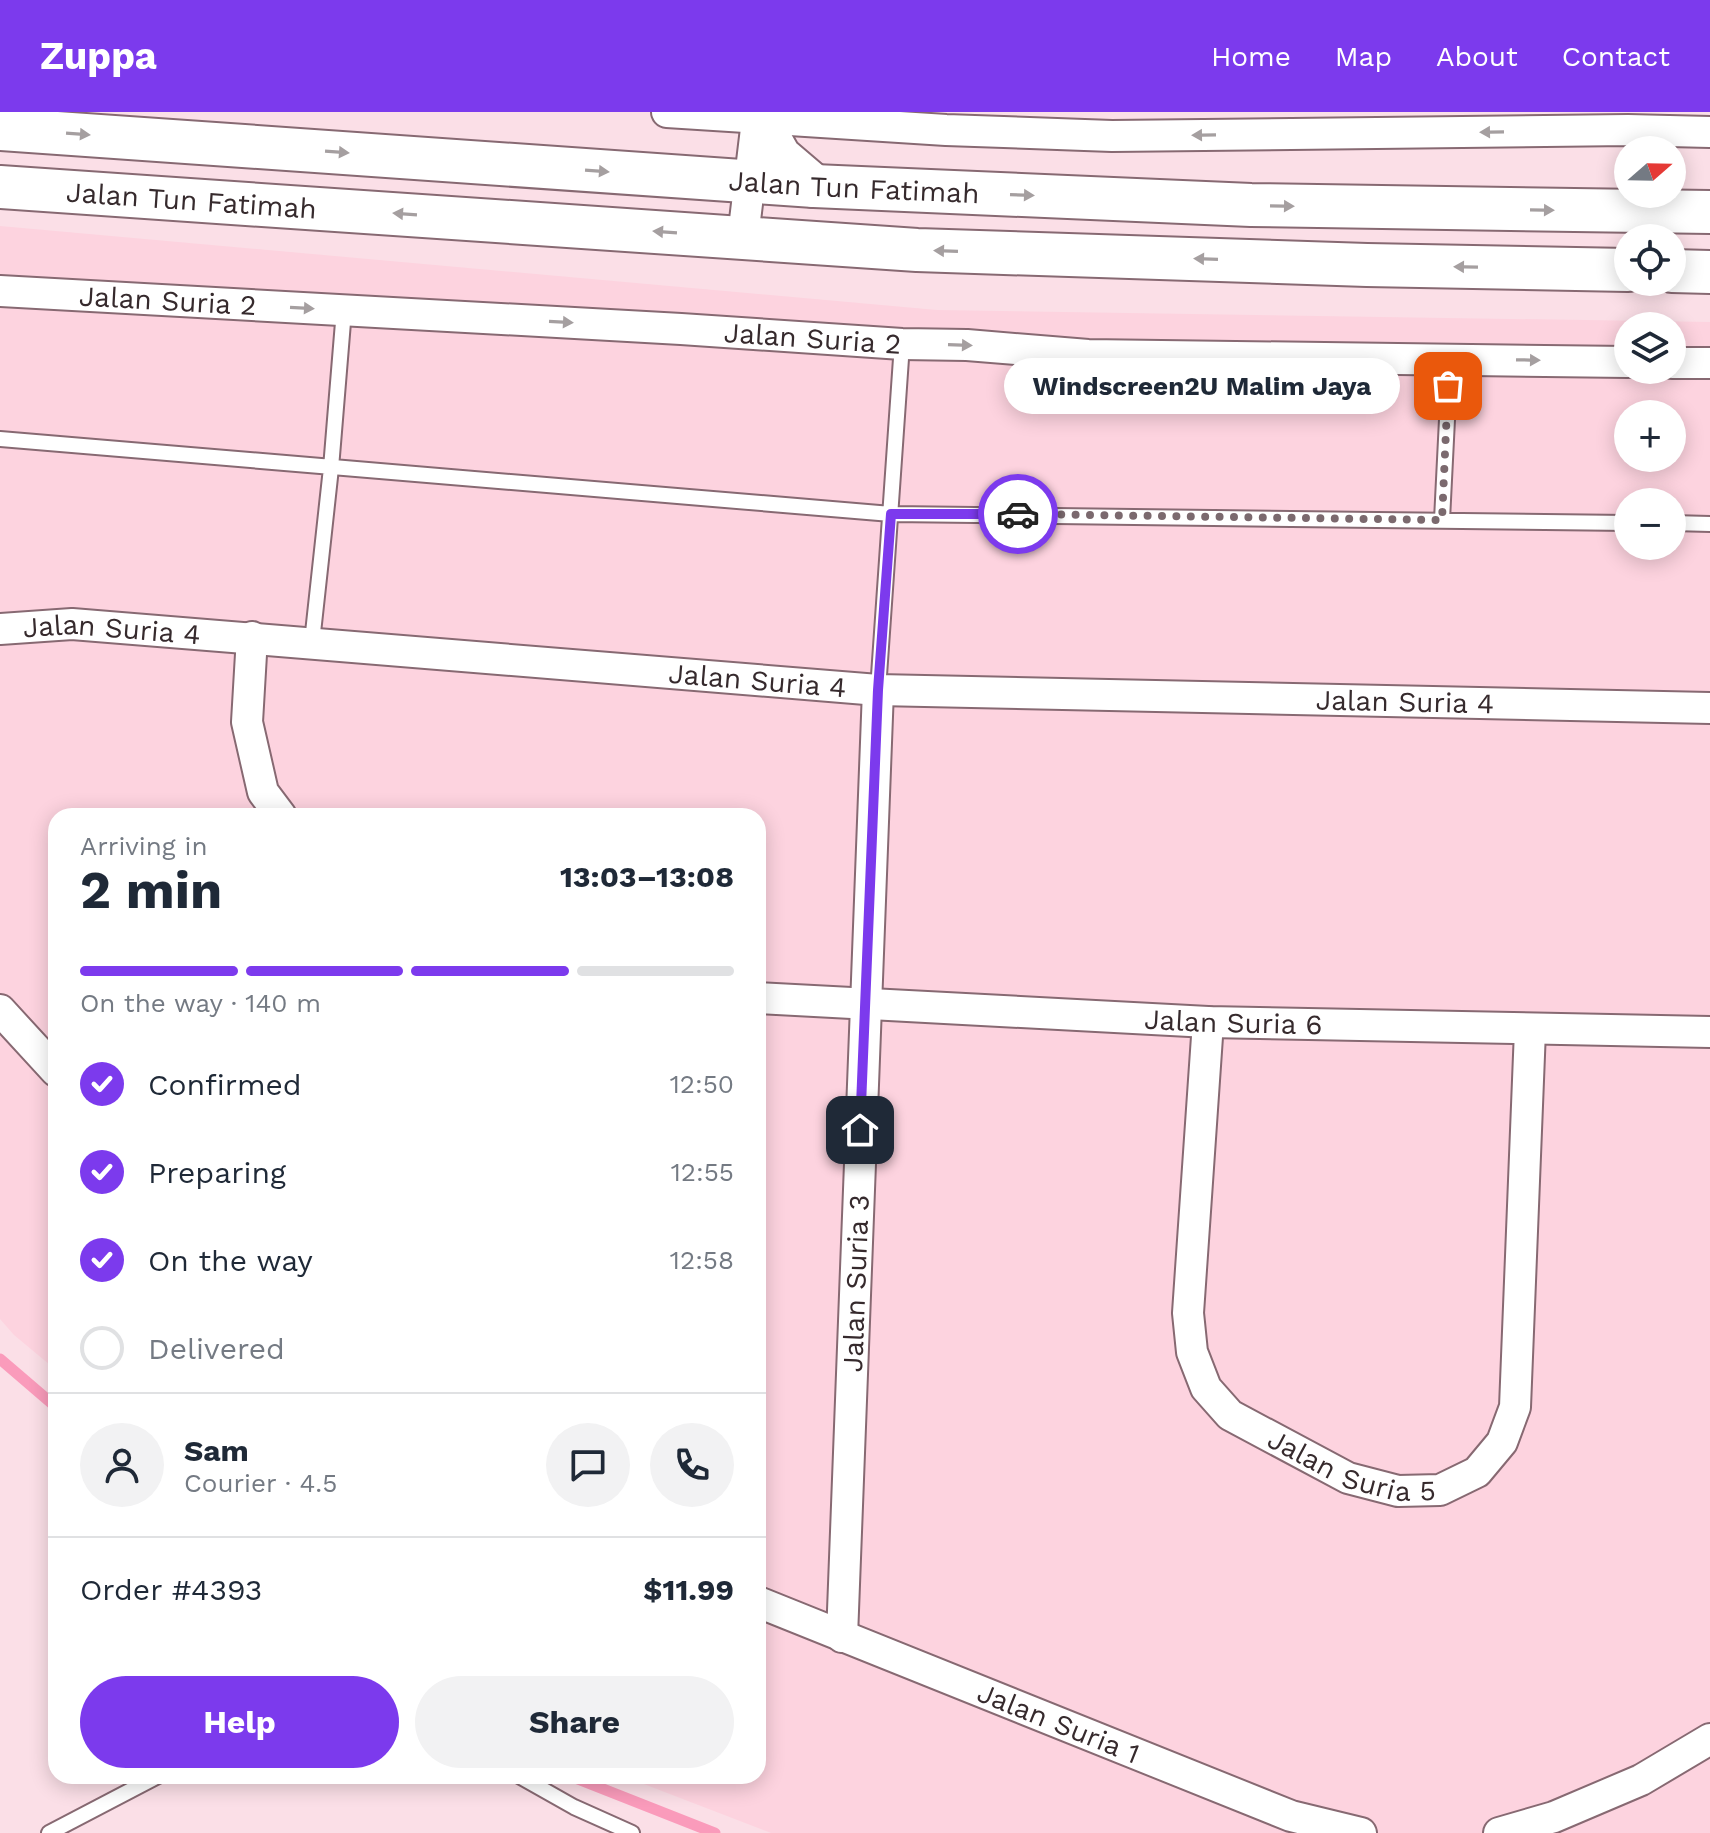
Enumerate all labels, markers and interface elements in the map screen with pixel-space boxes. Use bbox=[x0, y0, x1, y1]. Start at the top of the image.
text: Zuppa bbox=[40, 34, 157, 78]
text: Home bbox=[1211, 40, 1291, 73]
text: Map bbox=[1335, 40, 1392, 73]
text: About bbox=[1436, 40, 1518, 73]
text: Contact bbox=[1562, 40, 1670, 73]
one-way arrow bbox=[1479, 126, 1504, 138]
one-way arrow bbox=[66, 128, 91, 141]
one-way arrow bbox=[1191, 129, 1216, 141]
north arrow bbox=[1614, 136, 1686, 208]
map controls bbox=[1614, 136, 1686, 560]
one-way arrow bbox=[325, 146, 350, 159]
street label: Jalan Tun Fatimah bbox=[728, 164, 980, 210]
one-way arrow bbox=[584, 165, 609, 178]
street label: Jalan Tun Fatimah bbox=[65, 175, 318, 225]
one-way arrow bbox=[1010, 189, 1035, 202]
one-way arrow bbox=[1270, 199, 1295, 212]
one-way arrow bbox=[1530, 204, 1555, 216]
one-way arrow bbox=[393, 207, 418, 220]
button: locate bbox=[1614, 224, 1686, 296]
one-way arrow bbox=[652, 225, 677, 238]
one-way arrow bbox=[933, 244, 958, 257]
one-way arrow bbox=[1193, 253, 1218, 266]
one-way arrow bbox=[1453, 260, 1478, 273]
street label: Jalan Suria 2 bbox=[78, 279, 257, 322]
one-way arrow bbox=[290, 302, 315, 315]
button: layers bbox=[1614, 312, 1686, 384]
street label: Jalan Suria 2 bbox=[723, 315, 902, 360]
one-way arrow bbox=[549, 316, 574, 329]
one-way arrow bbox=[948, 339, 973, 352]
pin bbox=[1414, 352, 1482, 420]
one-way arrow bbox=[1516, 354, 1541, 367]
callout: Windscreen2U Malim Jaya bbox=[1004, 358, 1400, 414]
icon: bag bbox=[1426, 364, 1470, 408]
text: Windscreen2U Malim Jaya bbox=[1033, 371, 1371, 401]
button: + bbox=[1614, 400, 1686, 472]
courier bbox=[978, 474, 1058, 554]
button: − bbox=[1614, 488, 1686, 560]
icon: car bbox=[996, 492, 1040, 536]
street label: Jalan Suria 4 bbox=[22, 607, 202, 651]
street label: Jalan Suria 4 bbox=[667, 656, 848, 704]
street label: Jalan Suria 4 bbox=[1315, 683, 1495, 720]
text: Arriving in bbox=[80, 831, 208, 861]
text: 13:03–13:08 bbox=[560, 859, 734, 894]
text: 2 min bbox=[80, 860, 222, 921]
text: On the way · 140 m bbox=[80, 988, 321, 1018]
street label: Jalan Suria 6 bbox=[1143, 1002, 1323, 1041]
icon: check bbox=[80, 1062, 124, 1106]
text: Confirmed bbox=[148, 1067, 302, 1102]
text: 12:50 bbox=[670, 1069, 734, 1099]
pin bbox=[826, 1096, 894, 1164]
icon: home bbox=[838, 1108, 882, 1152]
icon: check bbox=[80, 1150, 124, 1194]
text: Preparing bbox=[148, 1155, 286, 1190]
text: 12:55 bbox=[671, 1157, 734, 1187]
street label: Jalan Suria 3 bbox=[836, 1194, 875, 1373]
icon: check bbox=[80, 1238, 124, 1282]
text: On the way bbox=[148, 1243, 313, 1278]
text: 12:58 bbox=[670, 1245, 734, 1275]
text: Delivered bbox=[148, 1331, 285, 1366]
street label: Jalan Suria 5 bbox=[1262, 1422, 1436, 1508]
button: person bbox=[80, 1423, 164, 1507]
button: chat bbox=[546, 1423, 630, 1507]
button: phone bbox=[650, 1423, 734, 1507]
text: Sam bbox=[184, 1433, 249, 1468]
text: Courier · 4.5 bbox=[184, 1468, 337, 1498]
text: Order #4393 bbox=[80, 1572, 262, 1607]
text: $11.99 bbox=[643, 1572, 734, 1607]
street label: Jalan Suria 1 bbox=[973, 1675, 1144, 1770]
button: Help bbox=[80, 1676, 399, 1768]
button: Share bbox=[415, 1676, 734, 1768]

